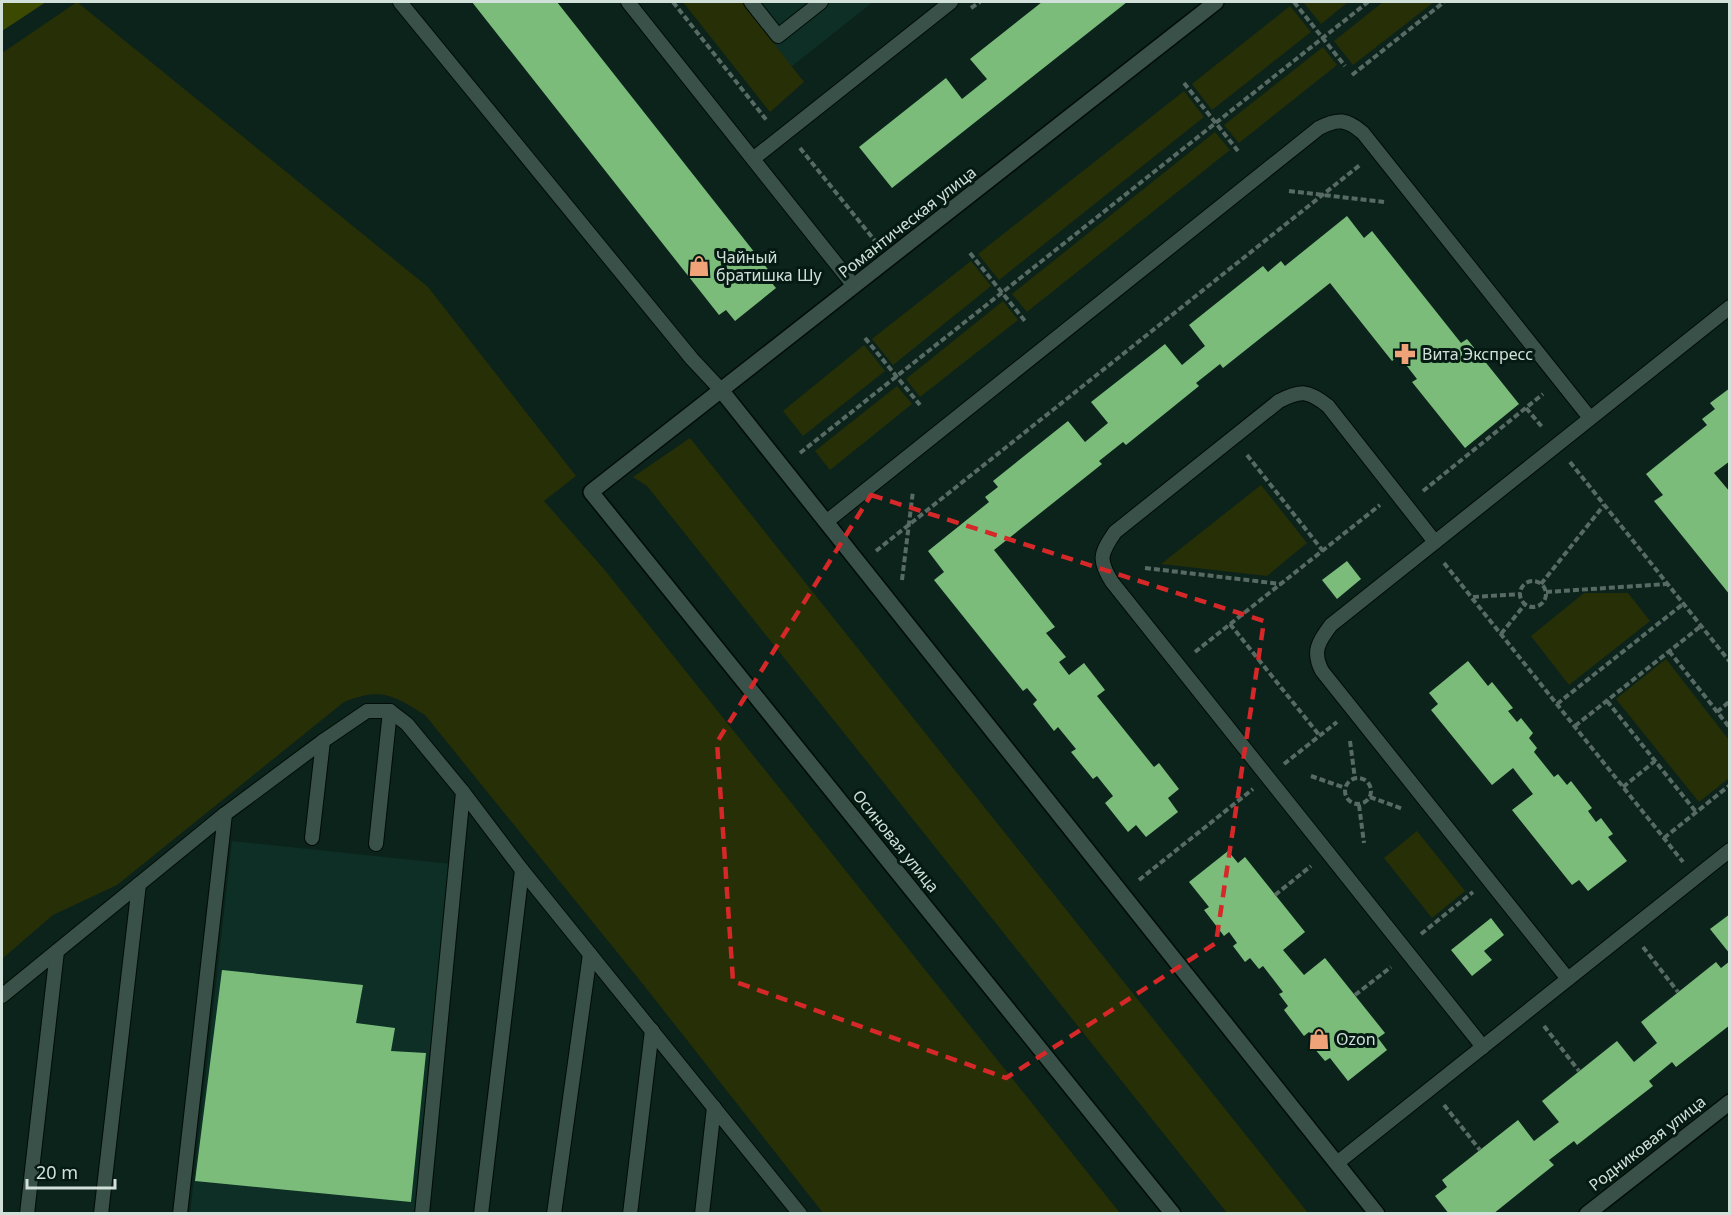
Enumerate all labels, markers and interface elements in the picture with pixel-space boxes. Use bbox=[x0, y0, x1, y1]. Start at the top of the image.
street label: Романтическая улица bbox=[833, 161, 981, 283]
place label: Чайный братишка Шу bbox=[716, 246, 822, 286]
shop icon: Чайный братишка Шу bbox=[687, 254, 711, 278]
pharmacy icon: Вита Экспресс bbox=[1393, 342, 1417, 366]
place label: Вита Экспресс bbox=[1422, 343, 1533, 365]
street label: Осиновая улица bbox=[848, 785, 944, 897]
shop icon: Ozon bbox=[1307, 1027, 1331, 1051]
place label: Ozon bbox=[1336, 1028, 1376, 1050]
street label: Родниковая улица bbox=[1584, 1090, 1710, 1196]
scale bar bbox=[27, 1152, 116, 1190]
text: 20 m bbox=[36, 1160, 78, 1184]

